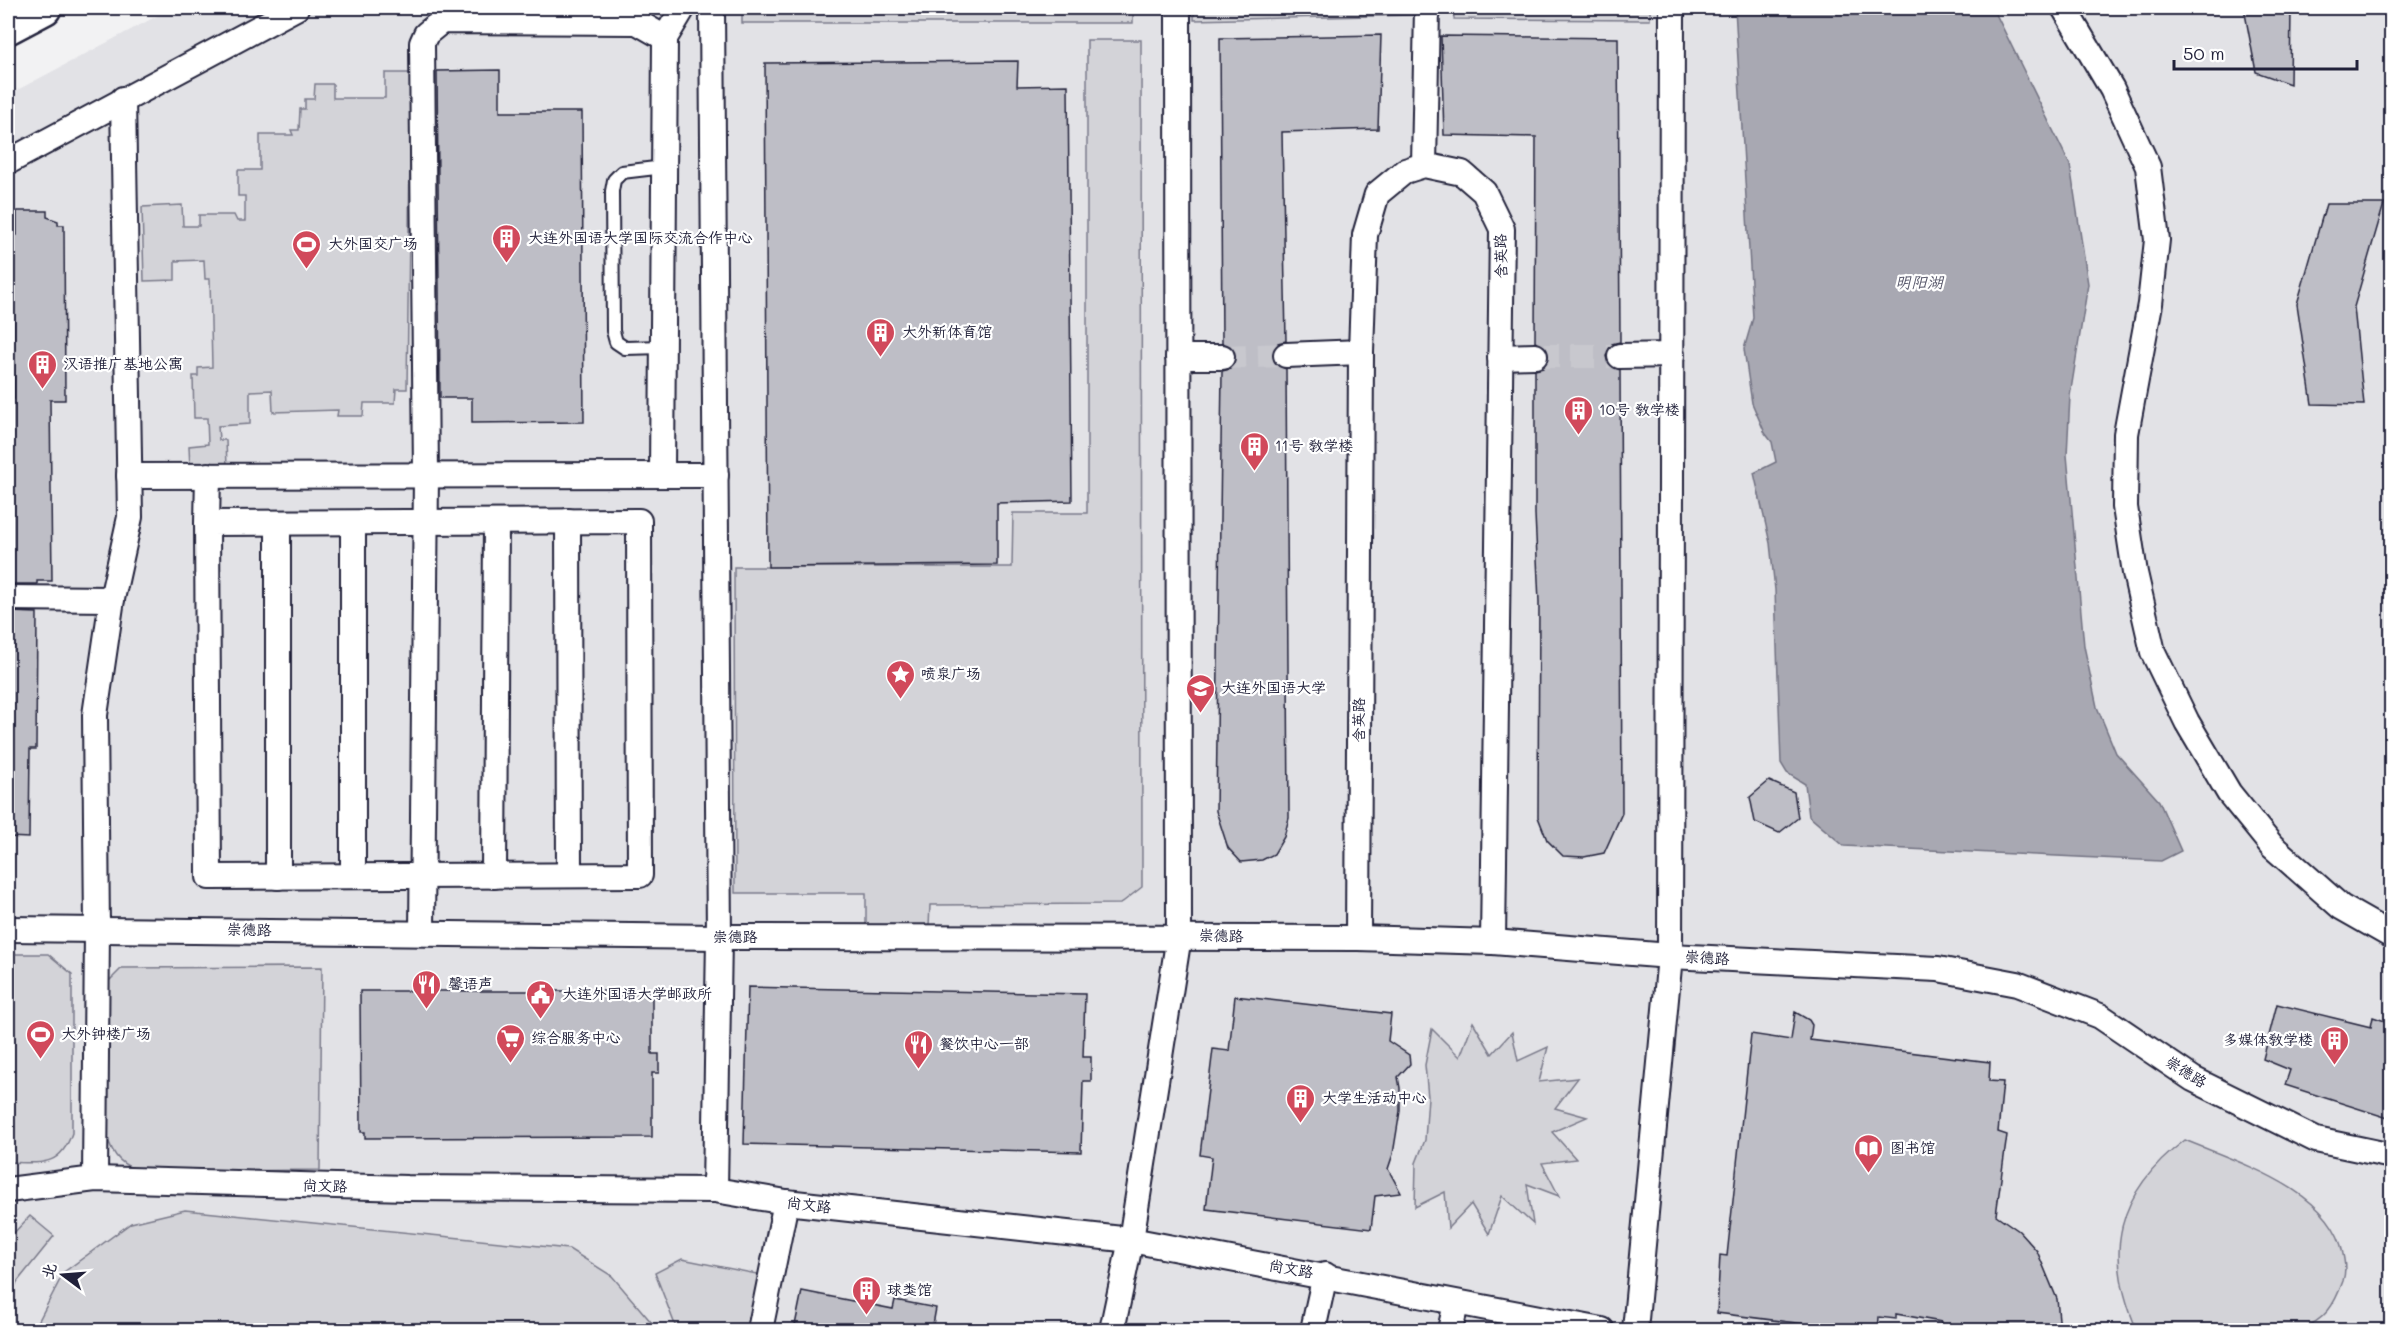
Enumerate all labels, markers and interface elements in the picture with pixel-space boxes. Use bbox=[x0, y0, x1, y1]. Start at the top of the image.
scale bar bbox=[2174, 33, 2357, 71]
text: 50 m bbox=[2183, 41, 2225, 65]
building icon: 大连外国语大学国际交流合作中心 bbox=[491, 222, 523, 264]
place label: 大连外国语大学国际交流合作中心 bbox=[528, 227, 753, 247]
sports icon: 大外国交广场 bbox=[291, 228, 323, 270]
place label: 大外国交广场 bbox=[328, 233, 418, 253]
street label: 含英路 bbox=[1490, 233, 1510, 279]
water label: 明阳湖 bbox=[1895, 271, 1945, 292]
building icon: 大外新体育馆 bbox=[865, 316, 897, 358]
place label: 大外新体育馆 bbox=[902, 321, 992, 341]
building icon: 汉语推广基地公寓 bbox=[26, 348, 58, 390]
place label: 汉语推广基地公寓 bbox=[63, 353, 183, 373]
building icon: 10号 教学楼 bbox=[1562, 394, 1594, 436]
place label: 10号 教学楼 bbox=[1599, 399, 1680, 419]
building icon: 11号 教学楼 bbox=[1238, 430, 1270, 472]
place label: 11号 教学楼 bbox=[1275, 435, 1353, 455]
place icon: 喷泉广场 bbox=[884, 658, 916, 700]
place label: 喷泉广场 bbox=[921, 663, 981, 683]
school or university icon: 大连外国语大学 bbox=[1184, 672, 1216, 714]
place label: 大连外国语大学 bbox=[1221, 677, 1326, 697]
street label: 含英路 bbox=[1348, 697, 1368, 743]
street label: 崇德路 bbox=[226, 919, 272, 939]
street label: 崇德路 bbox=[1198, 925, 1244, 945]
street label: 崇德路 bbox=[712, 926, 758, 946]
street label: 崇德路 bbox=[1684, 946, 1730, 968]
restaurant icon: 馨语声 bbox=[411, 968, 443, 1010]
place label: 馨语声 bbox=[448, 973, 493, 993]
public building icon: 大连外国语大学邮政所 bbox=[525, 978, 557, 1020]
place label: 大连外国语大学邮政所 bbox=[562, 983, 712, 1003]
sports icon: 大外钟楼广场 bbox=[24, 1018, 56, 1060]
supermarket icon: 综合服务中心 bbox=[494, 1022, 526, 1064]
place label: 大外钟楼广场 bbox=[61, 1023, 151, 1043]
building icon: 多媒体教学楼 bbox=[2318, 1024, 2350, 1066]
place label: 综合服务中心 bbox=[531, 1027, 621, 1047]
restaurant icon: 餐饮中心一部 bbox=[902, 1028, 934, 1070]
place label: 多媒体教学楼 bbox=[2223, 1029, 2313, 1049]
place label: 餐饮中心一部 bbox=[939, 1033, 1029, 1053]
street label: 崇德路 bbox=[2162, 1051, 2211, 1092]
building icon: 大学生活动中心 bbox=[1285, 1082, 1317, 1124]
place label: 大学生活动中心 bbox=[1322, 1087, 1427, 1107]
library icon: 图书馆 bbox=[1853, 1132, 1885, 1174]
place label: 图书馆 bbox=[1890, 1137, 1935, 1157]
street label: 尚文路 bbox=[302, 1174, 348, 1196]
street label: 尚文路 bbox=[786, 1191, 833, 1217]
north arrow bbox=[33, 1245, 93, 1305]
street label: 尚文路 bbox=[1267, 1254, 1315, 1282]
text: 北 bbox=[36, 1260, 60, 1281]
building icon: 球类馆 bbox=[850, 1274, 882, 1316]
place label: 球类馆 bbox=[887, 1279, 932, 1299]

